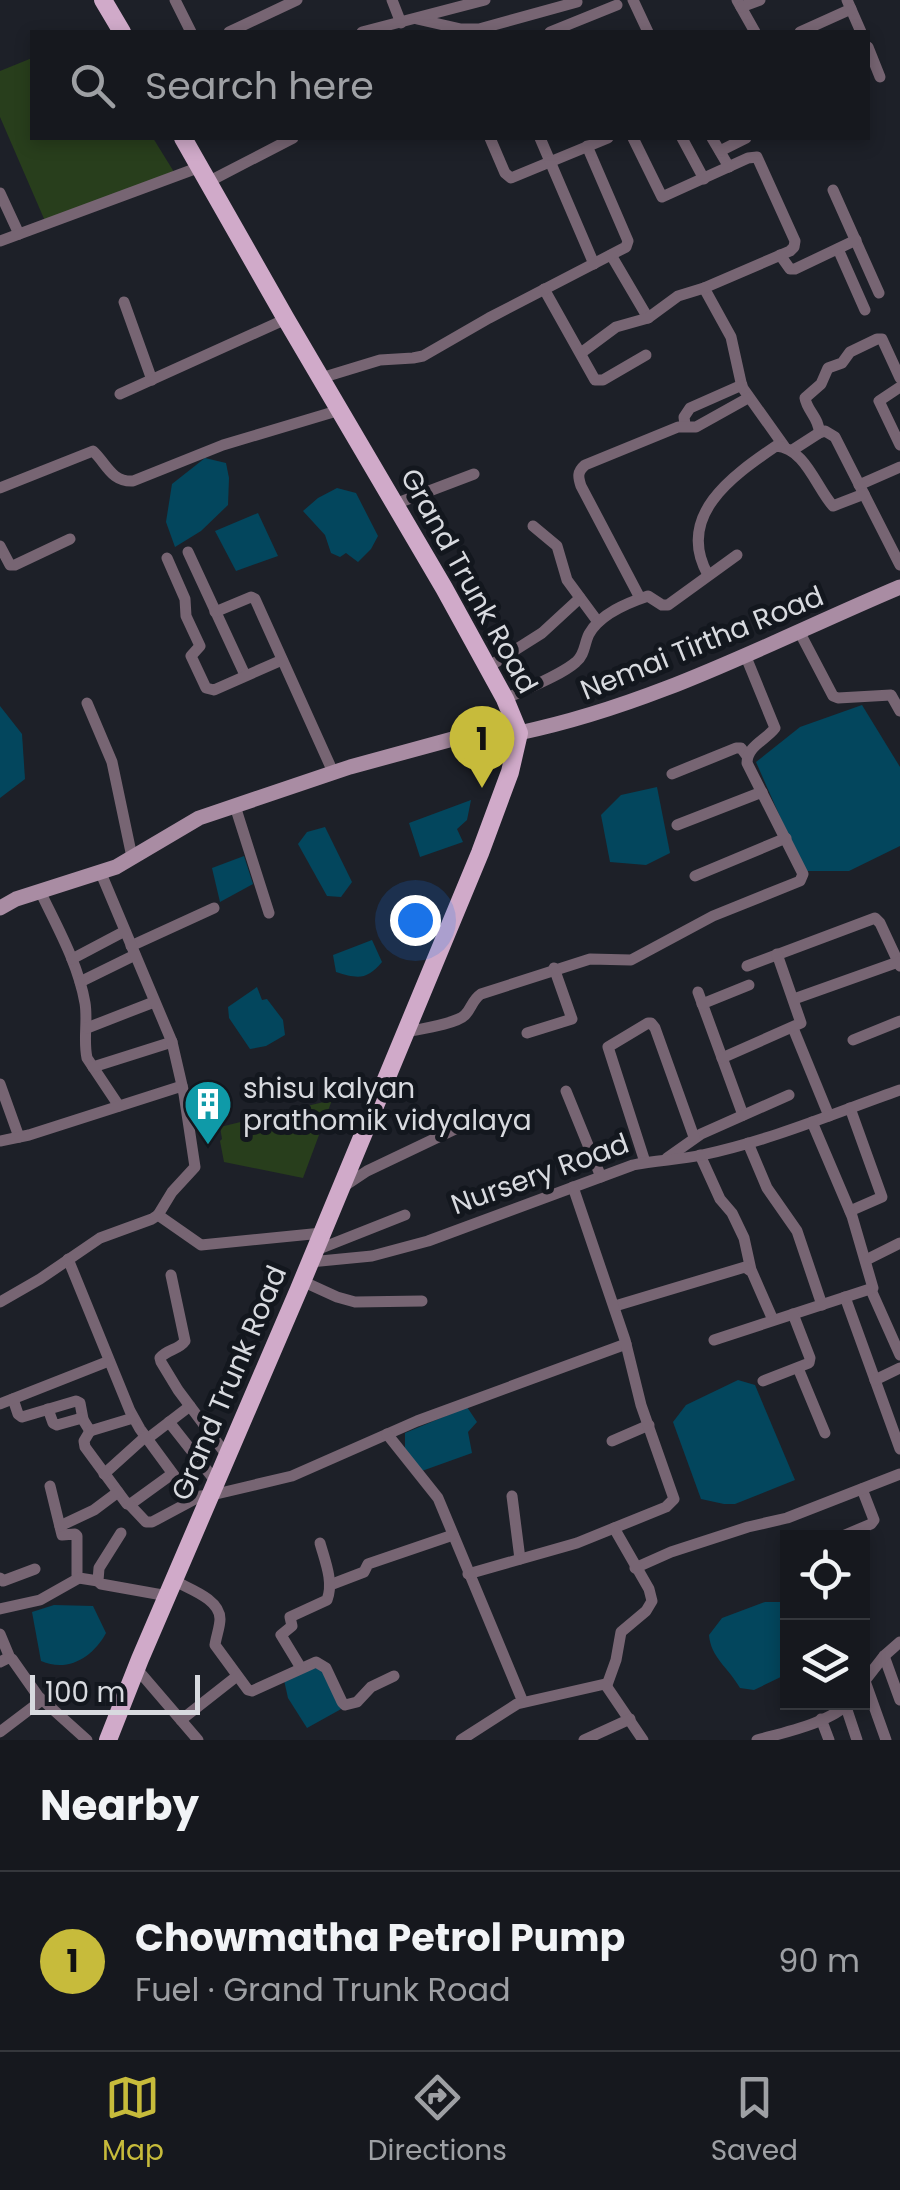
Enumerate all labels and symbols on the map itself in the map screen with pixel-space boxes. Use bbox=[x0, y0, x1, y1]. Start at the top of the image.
street label: Grand Trunk Road bbox=[391, 462, 547, 700]
street label: Nemai Tirtha Road bbox=[575, 576, 829, 710]
pin: 1 bbox=[450, 706, 514, 788]
your location bbox=[390, 895, 441, 946]
place label: shisu kalyan prathomik vidyalaya bbox=[243, 1069, 532, 1140]
building icon: shisu kalyan prathomik vidyalaya bbox=[182, 1078, 234, 1146]
street label: Nursery Road bbox=[446, 1124, 634, 1224]
street label: Grand Trunk Road bbox=[162, 1260, 296, 1506]
scale bar bbox=[30, 1670, 200, 1714]

